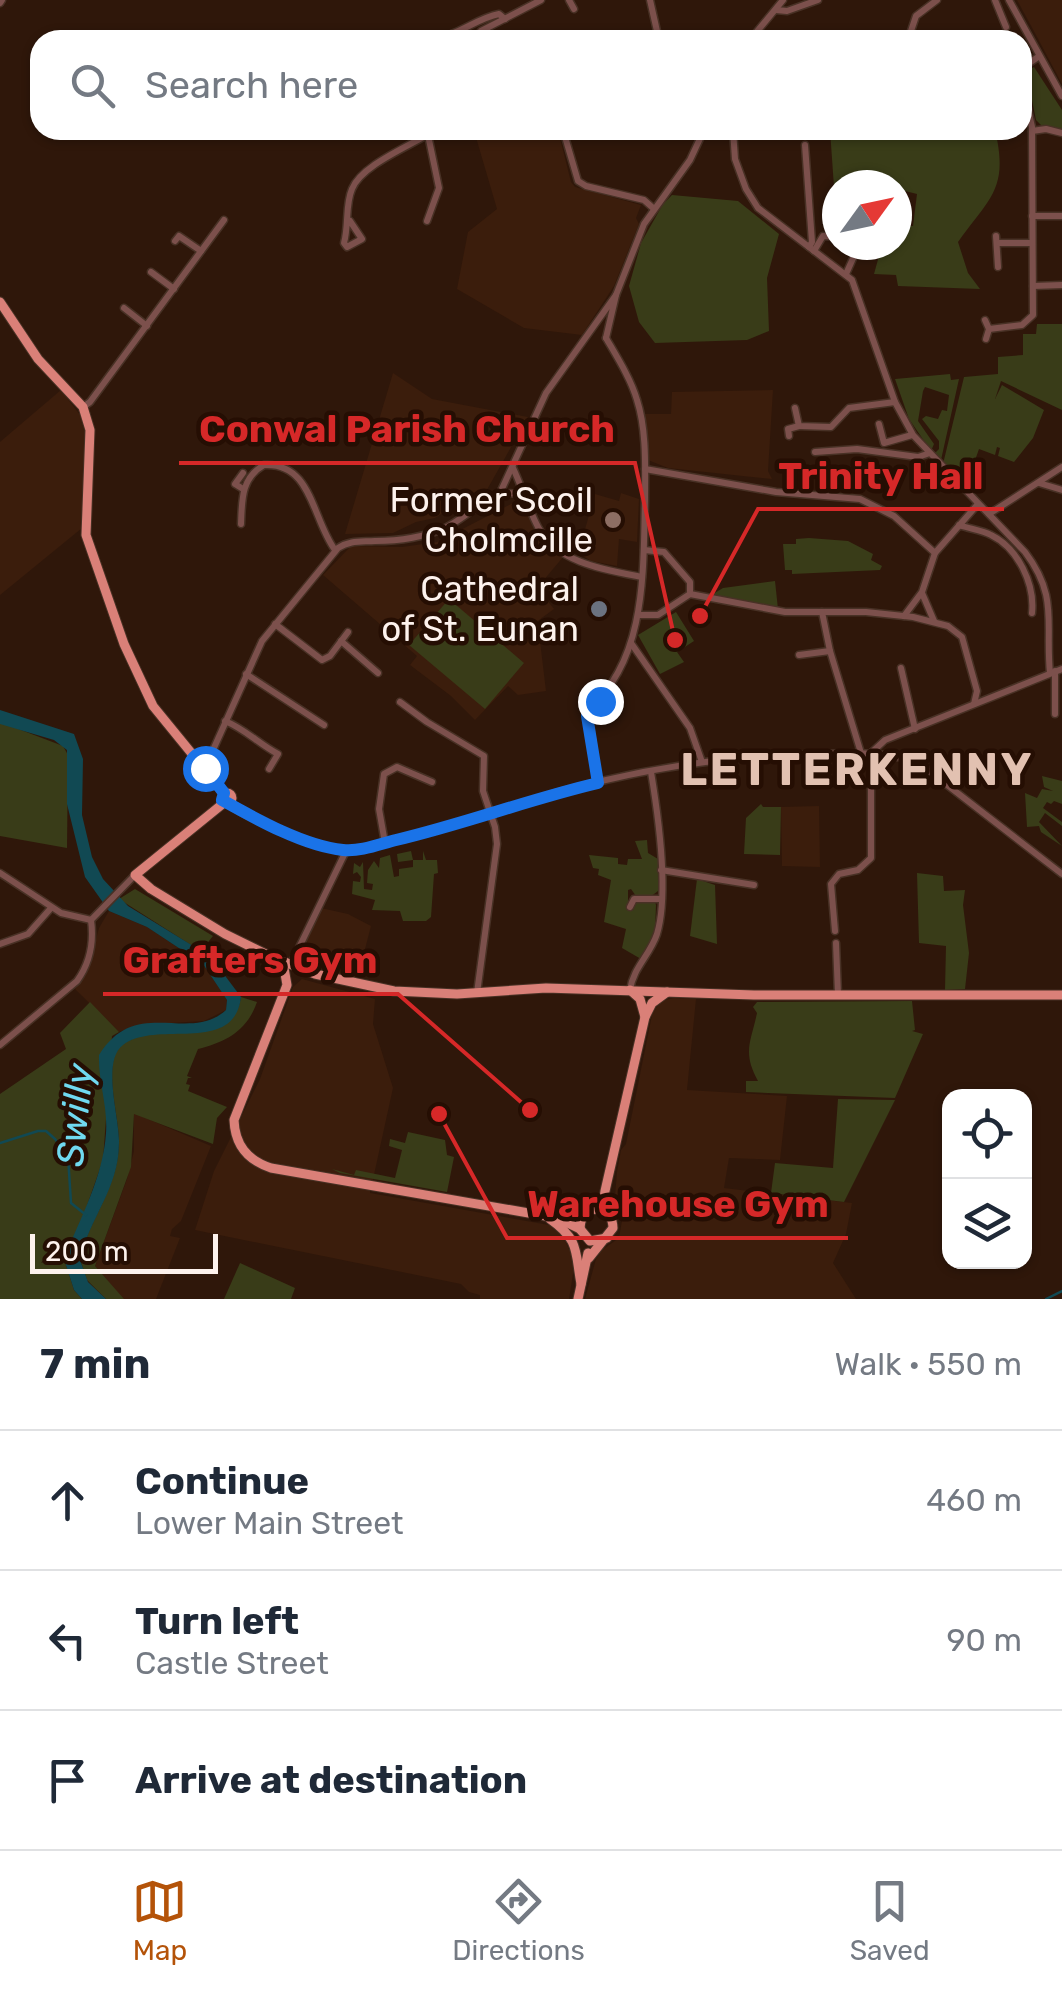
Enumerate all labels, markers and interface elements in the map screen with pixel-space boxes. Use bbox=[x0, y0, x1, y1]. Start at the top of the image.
search box bbox=[30, 30, 1032, 140]
icon: search bbox=[65, 58, 120, 113]
text: Search here bbox=[145, 62, 358, 108]
north arrow bbox=[822, 170, 912, 260]
callout: Conwal Parish Church bbox=[179, 395, 635, 463]
text: Conwal Parish Church bbox=[199, 406, 615, 452]
callout: Trinity Hall bbox=[758, 441, 1004, 509]
text: Trinity Hall bbox=[778, 453, 984, 499]
place label: Former Scoil Cholmcille bbox=[390, 479, 593, 561]
marker: Former Scoil Cholmcille bbox=[602, 509, 624, 531]
place label: Cathedral of St. Eunan bbox=[381, 568, 579, 650]
marker: Cathedral of St. Eunan bbox=[588, 598, 610, 620]
route end bbox=[578, 679, 624, 725]
district label: LETTERKENNY bbox=[680, 743, 1034, 796]
route start bbox=[183, 746, 229, 792]
callout: Grafters Gym bbox=[103, 926, 398, 994]
text: Grafters Gym bbox=[123, 937, 377, 983]
water label: Swilly bbox=[47, 1061, 103, 1169]
map controls bbox=[942, 1089, 1032, 1269]
button: locate bbox=[942, 1089, 1032, 1179]
callout: Warehouse Gym bbox=[507, 1170, 848, 1238]
button: layers bbox=[942, 1179, 1032, 1269]
text: Warehouse Gym bbox=[527, 1181, 829, 1227]
scale bar bbox=[30, 1229, 218, 1274]
text: 200 m bbox=[45, 1235, 129, 1268]
text: 7 min bbox=[40, 1339, 151, 1389]
text: Walk · 550 m bbox=[835, 1345, 1022, 1383]
text: Continue bbox=[135, 1458, 309, 1504]
icon: ahead bbox=[40, 1473, 95, 1528]
text: 460 m bbox=[926, 1481, 1022, 1519]
text: Lower Main Street bbox=[135, 1504, 404, 1542]
text: Turn left bbox=[135, 1598, 299, 1644]
icon: left bbox=[40, 1613, 95, 1668]
text: 90 m bbox=[946, 1621, 1022, 1659]
text: Castle Street bbox=[135, 1644, 329, 1682]
icon: arrive bbox=[40, 1753, 95, 1808]
text: Arrive at destination bbox=[135, 1757, 527, 1803]
tab: Map bbox=[132, 1874, 187, 1967]
tab: Directions bbox=[452, 1874, 585, 1967]
tab: Saved bbox=[850, 1874, 930, 1967]

